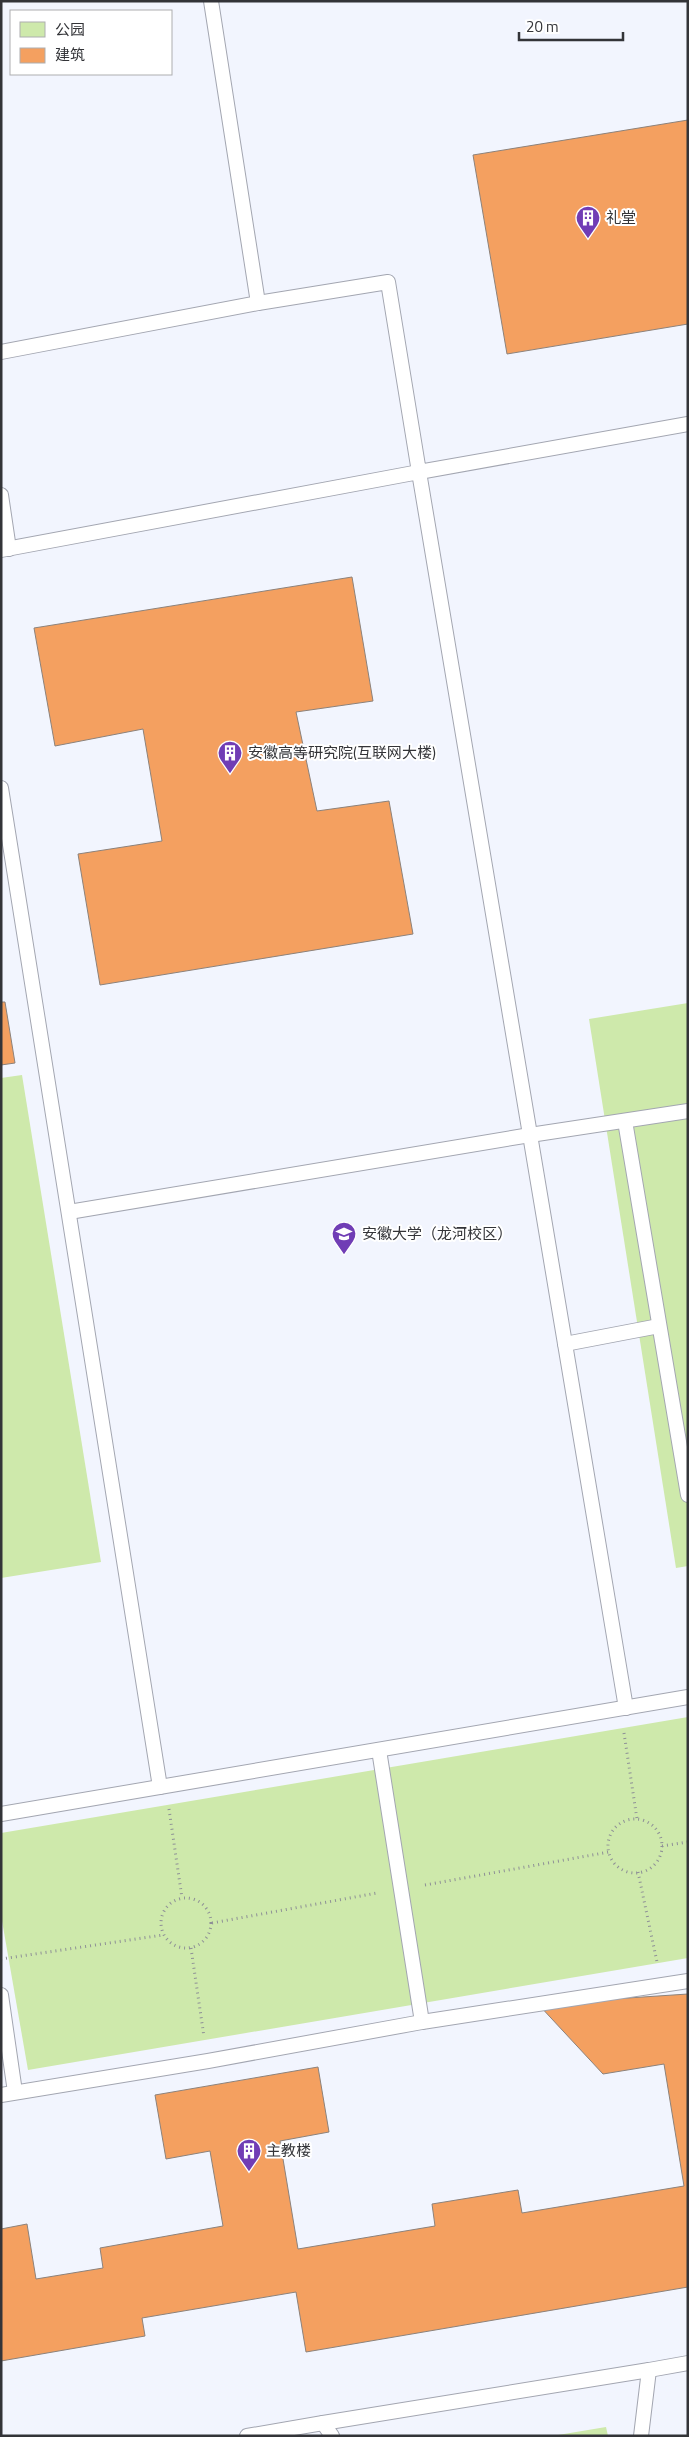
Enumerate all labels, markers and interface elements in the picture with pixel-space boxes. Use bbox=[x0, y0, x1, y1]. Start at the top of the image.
legend bbox=[10, 10, 172, 75]
scale bar bbox=[519, 10, 623, 42]
text: 20 m bbox=[526, 15, 559, 38]
text: 公园 bbox=[55, 18, 85, 41]
text: 建筑 bbox=[55, 43, 85, 66]
building icon: 礼堂 bbox=[575, 205, 601, 239]
place label: 礼堂 bbox=[606, 206, 636, 229]
building icon: 安徽高等研究院(互联网大楼) bbox=[217, 740, 243, 774]
place label: 安徽高等研究院(互联网大楼) bbox=[248, 741, 436, 764]
school or university icon: 安徽大学（龙河校区） bbox=[331, 1221, 357, 1255]
place label: 安徽大学（龙河校区） bbox=[362, 1222, 512, 1245]
building icon: 主教楼 bbox=[236, 2138, 262, 2172]
place label: 主教楼 bbox=[266, 2139, 311, 2162]

